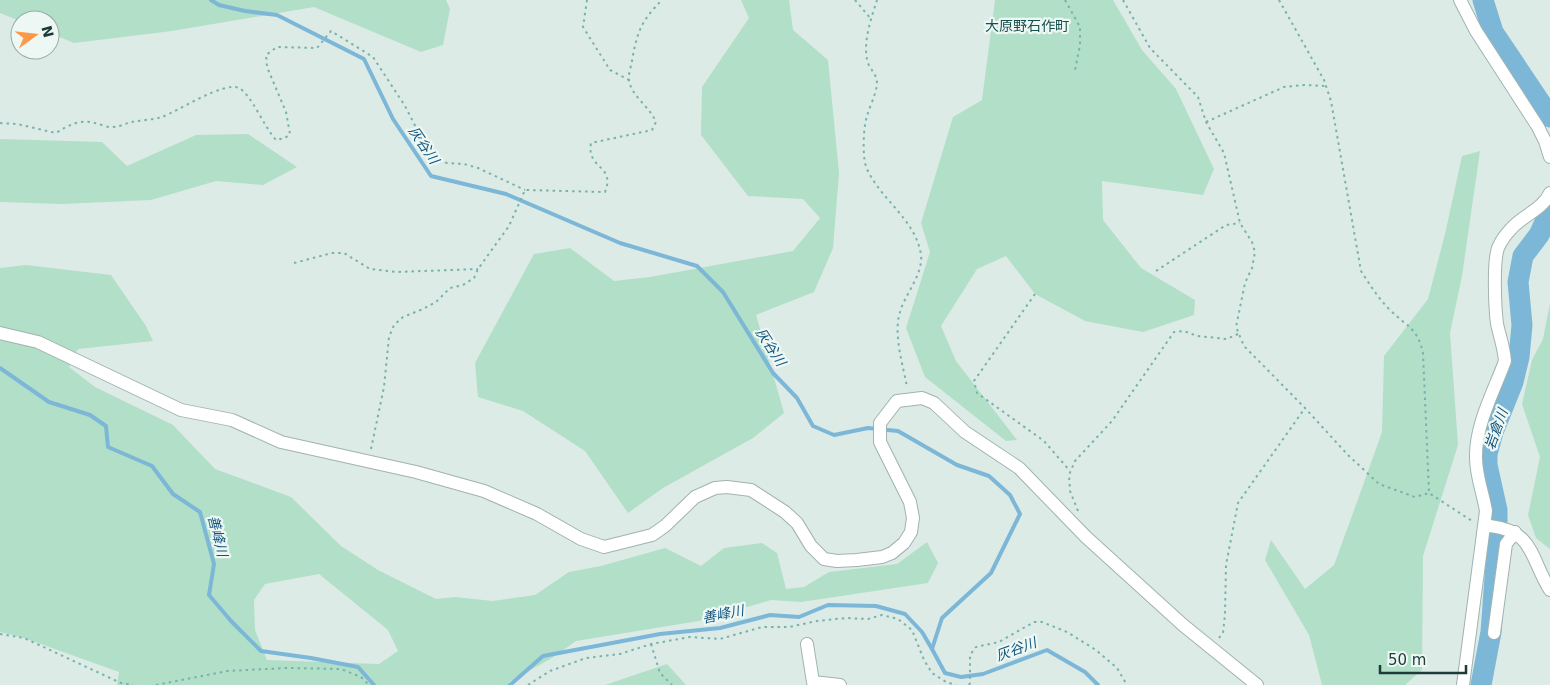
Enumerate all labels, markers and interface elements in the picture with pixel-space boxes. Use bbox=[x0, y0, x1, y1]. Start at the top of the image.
north arrow bbox=[10, 10, 60, 60]
district label: 大原野石作町 bbox=[985, 18, 1069, 34]
text: N bbox=[38, 24, 57, 39]
water label: 灰谷川 bbox=[406, 123, 443, 169]
water label: 灰谷川 bbox=[753, 325, 790, 371]
water label: 岩倉川 bbox=[1481, 405, 1511, 451]
water label: 善峰川 bbox=[205, 514, 231, 560]
water label: 善峰川 bbox=[701, 602, 747, 626]
water label: 灰谷川 bbox=[994, 634, 1040, 664]
scale bar bbox=[1380, 642, 1466, 674]
text: 50 m bbox=[1388, 651, 1426, 669]

